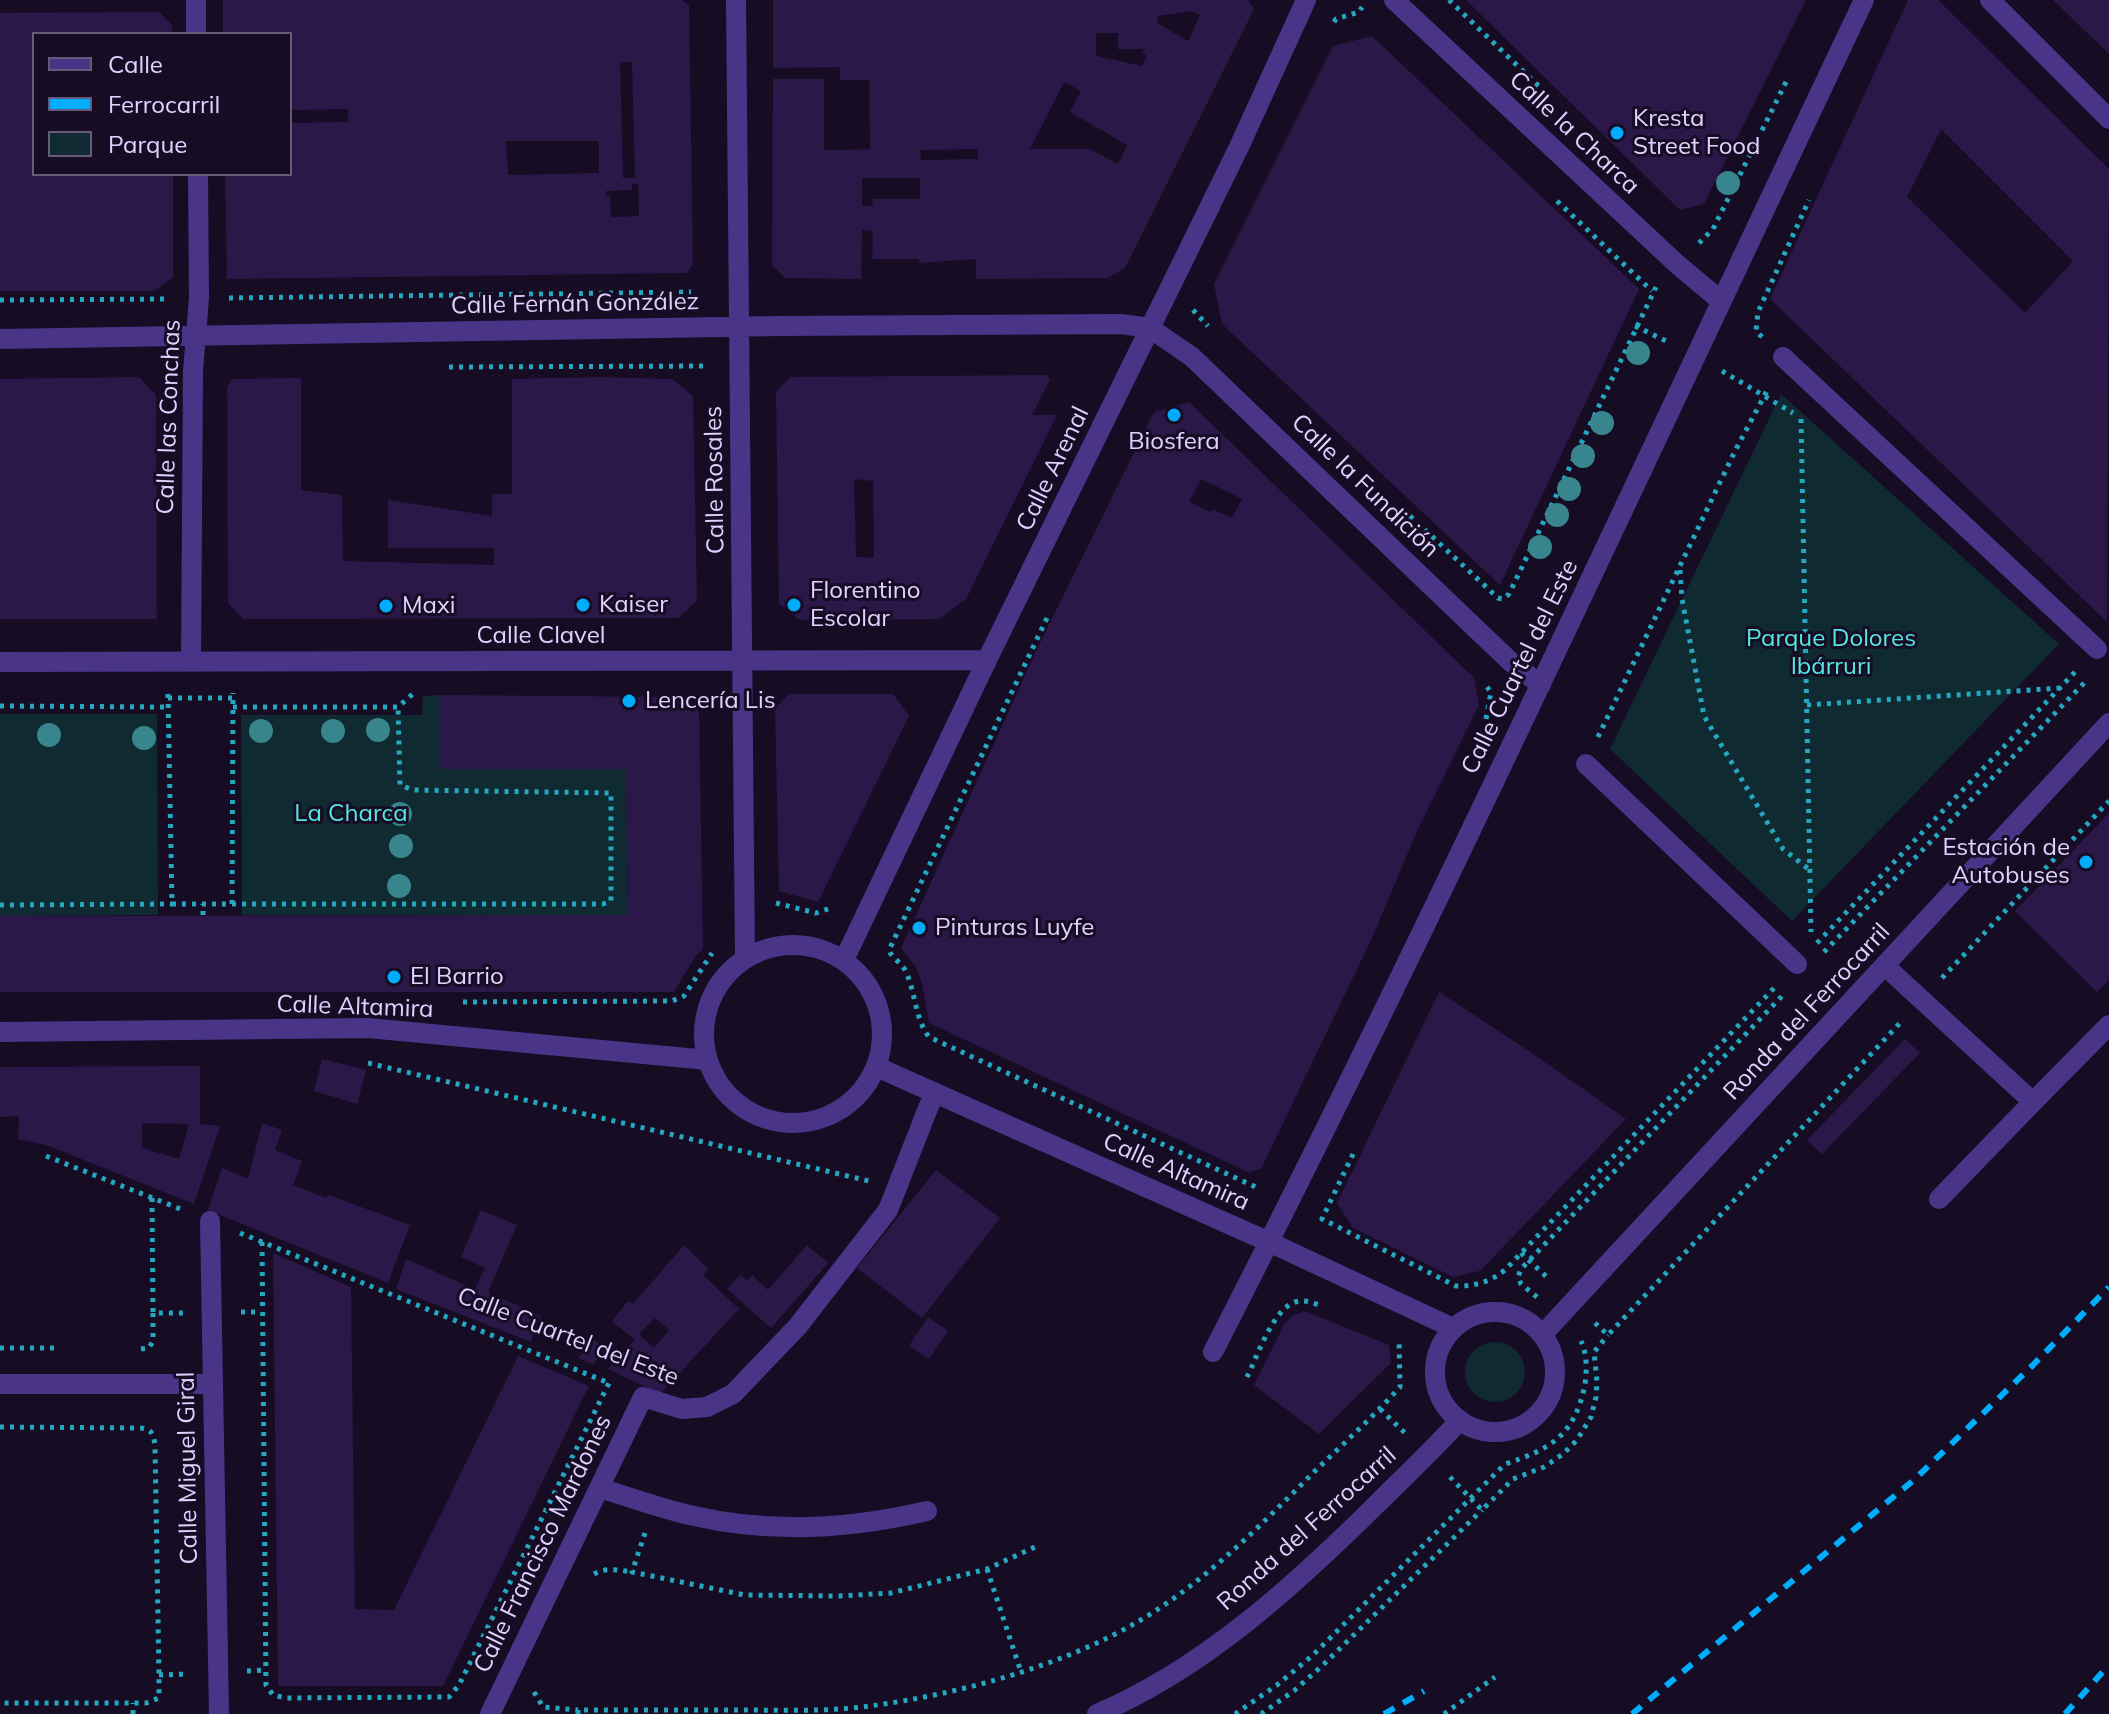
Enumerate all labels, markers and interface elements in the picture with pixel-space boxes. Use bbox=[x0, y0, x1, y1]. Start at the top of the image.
legend bbox=[32, 32, 292, 176]
text: Calle bbox=[108, 49, 163, 79]
street label: Calle la Charca bbox=[1503, 65, 1645, 201]
text: Ferrocarril bbox=[108, 89, 220, 119]
place label: Kresta Street Food bbox=[1633, 105, 1760, 161]
marker: Kresta Street Food bbox=[1608, 124, 1626, 142]
text: Parque bbox=[108, 129, 187, 159]
street label: Calle Fernán González bbox=[451, 287, 699, 321]
street label: Calle las Conchas bbox=[151, 319, 187, 515]
street label: Calle Arenal bbox=[1011, 402, 1095, 536]
street label: Calle Rosales bbox=[699, 406, 731, 554]
marker: Biosfera bbox=[1165, 406, 1183, 424]
street label: Calle la Fundición bbox=[1285, 408, 1445, 564]
place label: Biosfera bbox=[1128, 428, 1220, 456]
street label: Calle Cuartel del Este bbox=[1456, 555, 1584, 779]
place label: Florentino Escolar bbox=[810, 577, 920, 633]
place label: Kaiser bbox=[599, 591, 668, 619]
place label: Maxi bbox=[402, 592, 456, 620]
marker: Kaiser bbox=[574, 596, 592, 614]
marker: Florentino Escolar bbox=[785, 596, 803, 614]
marker: Maxi bbox=[377, 597, 395, 615]
street label: Calle Clavel bbox=[477, 622, 605, 650]
park label: Parque Dolores Ibárruri bbox=[1746, 625, 1916, 681]
place label: Lencería Lis bbox=[645, 687, 776, 715]
marker: Lencería Lis bbox=[620, 692, 638, 710]
park label: La Charca bbox=[294, 800, 408, 828]
place label: Estación de Autobuses bbox=[1942, 834, 2070, 890]
marker: Estación de Autobuses bbox=[2077, 853, 2095, 871]
place label: Pinturas Luyfe bbox=[935, 914, 1094, 942]
street label: Ronda del Ferrocarril bbox=[1718, 918, 1896, 1106]
marker: Pinturas Luyfe bbox=[910, 919, 928, 937]
place label: El Barrio bbox=[410, 963, 504, 991]
marker: El Barrio bbox=[385, 968, 403, 986]
street label: Calle Altamira bbox=[276, 990, 434, 1024]
street label: Calle Altamira bbox=[1098, 1127, 1254, 1217]
street label: Calle Cuartel del Este bbox=[453, 1282, 683, 1392]
street label: Calle Miguel Giral bbox=[172, 1371, 204, 1565]
street label: Calle Francisco Mardones bbox=[468, 1410, 618, 1678]
street label: Ronda del Ferrocarril bbox=[1212, 1441, 1402, 1617]

